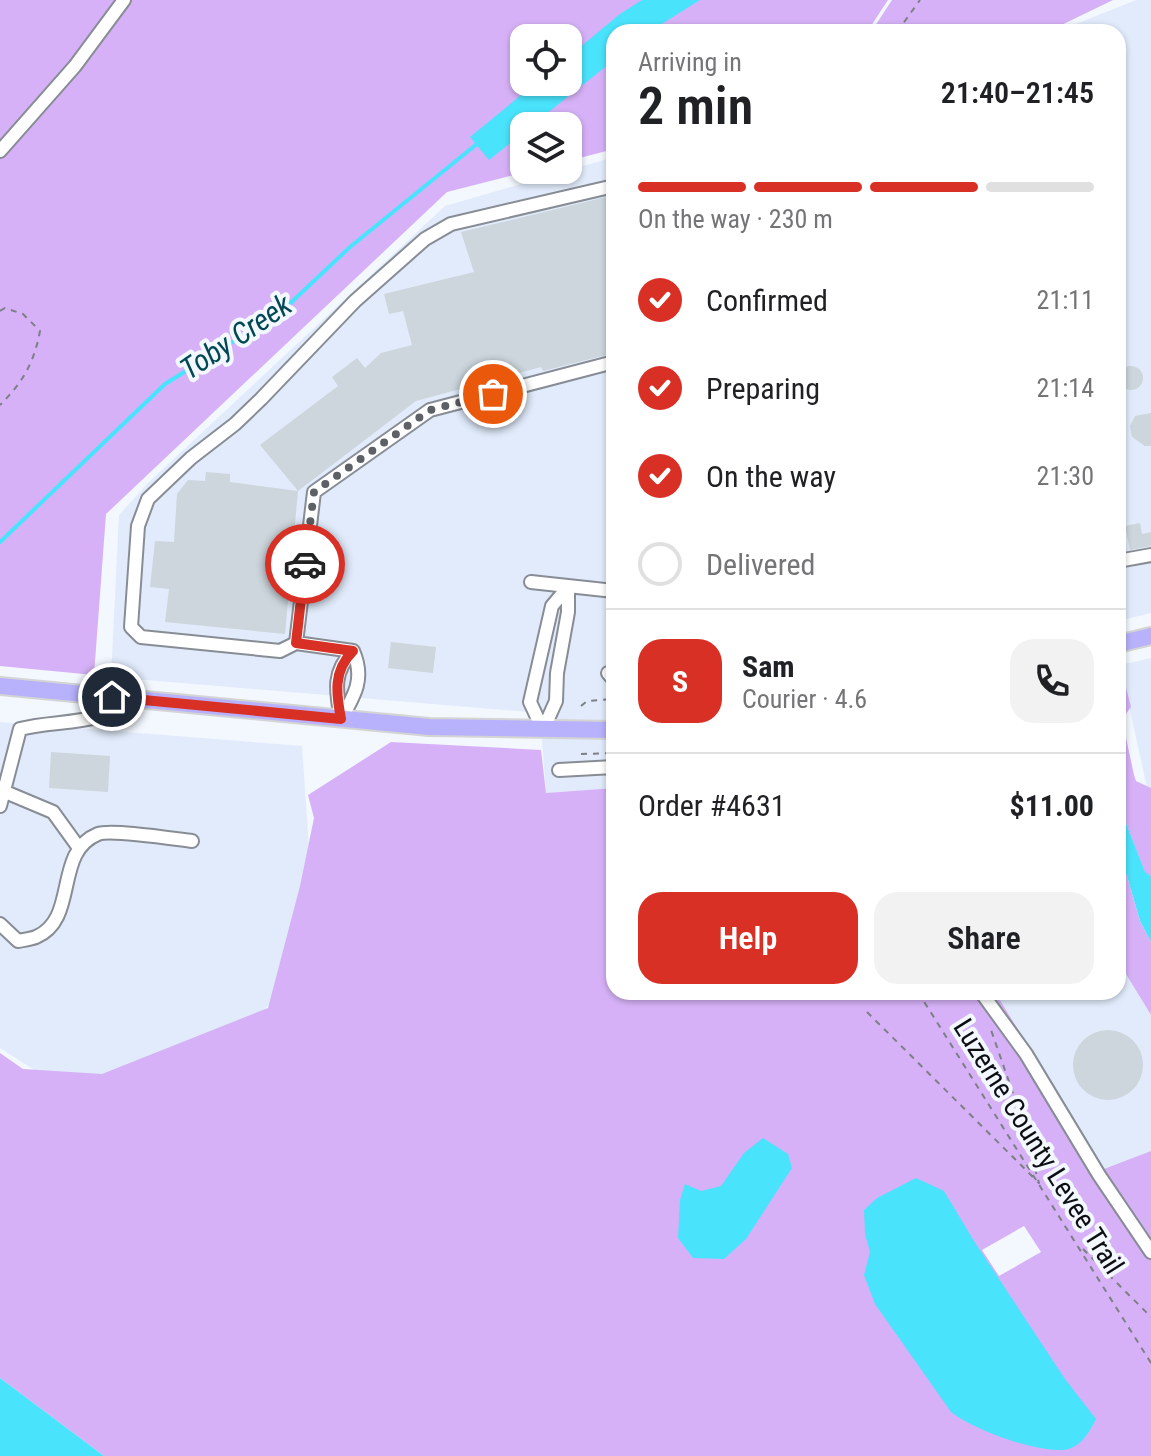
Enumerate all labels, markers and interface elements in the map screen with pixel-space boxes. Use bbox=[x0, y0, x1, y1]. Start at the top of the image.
map controls bbox=[510, 24, 582, 184]
button: locate bbox=[510, 24, 582, 96]
text: Arriving in bbox=[638, 47, 742, 77]
text: 21:40–21:45 bbox=[941, 75, 1094, 110]
text: 2 min bbox=[638, 76, 753, 137]
button: layers bbox=[510, 112, 582, 184]
text: On the way · 230 m bbox=[638, 204, 833, 234]
icon: check bbox=[638, 278, 682, 322]
text: Confirmed bbox=[706, 283, 828, 318]
text: 21:11 bbox=[1037, 285, 1094, 315]
water label: Toby Creek bbox=[173, 286, 299, 387]
pin bbox=[459, 360, 527, 428]
icon: check bbox=[638, 366, 682, 410]
text: Preparing bbox=[706, 371, 820, 406]
icon: bag bbox=[471, 372, 515, 416]
text: 21:14 bbox=[1037, 373, 1094, 403]
icon: check bbox=[638, 454, 682, 498]
text: On the way bbox=[706, 459, 836, 494]
text: 21:30 bbox=[1037, 461, 1094, 491]
courier bbox=[265, 524, 345, 604]
icon: car bbox=[283, 542, 327, 586]
text: Delivered bbox=[706, 547, 815, 582]
button: phone bbox=[1010, 639, 1094, 723]
text: Sam bbox=[742, 649, 795, 684]
pin bbox=[78, 663, 146, 731]
text: S bbox=[672, 664, 688, 699]
icon: home bbox=[90, 675, 134, 719]
text: Courier · 4.6 bbox=[742, 684, 867, 714]
text: Order #4631 bbox=[638, 788, 786, 823]
text: $11.00 bbox=[1009, 788, 1094, 823]
button: Help bbox=[638, 892, 858, 984]
button: Share bbox=[874, 892, 1094, 984]
street label: Luzerne County Levee Trail bbox=[947, 1013, 1131, 1280]

